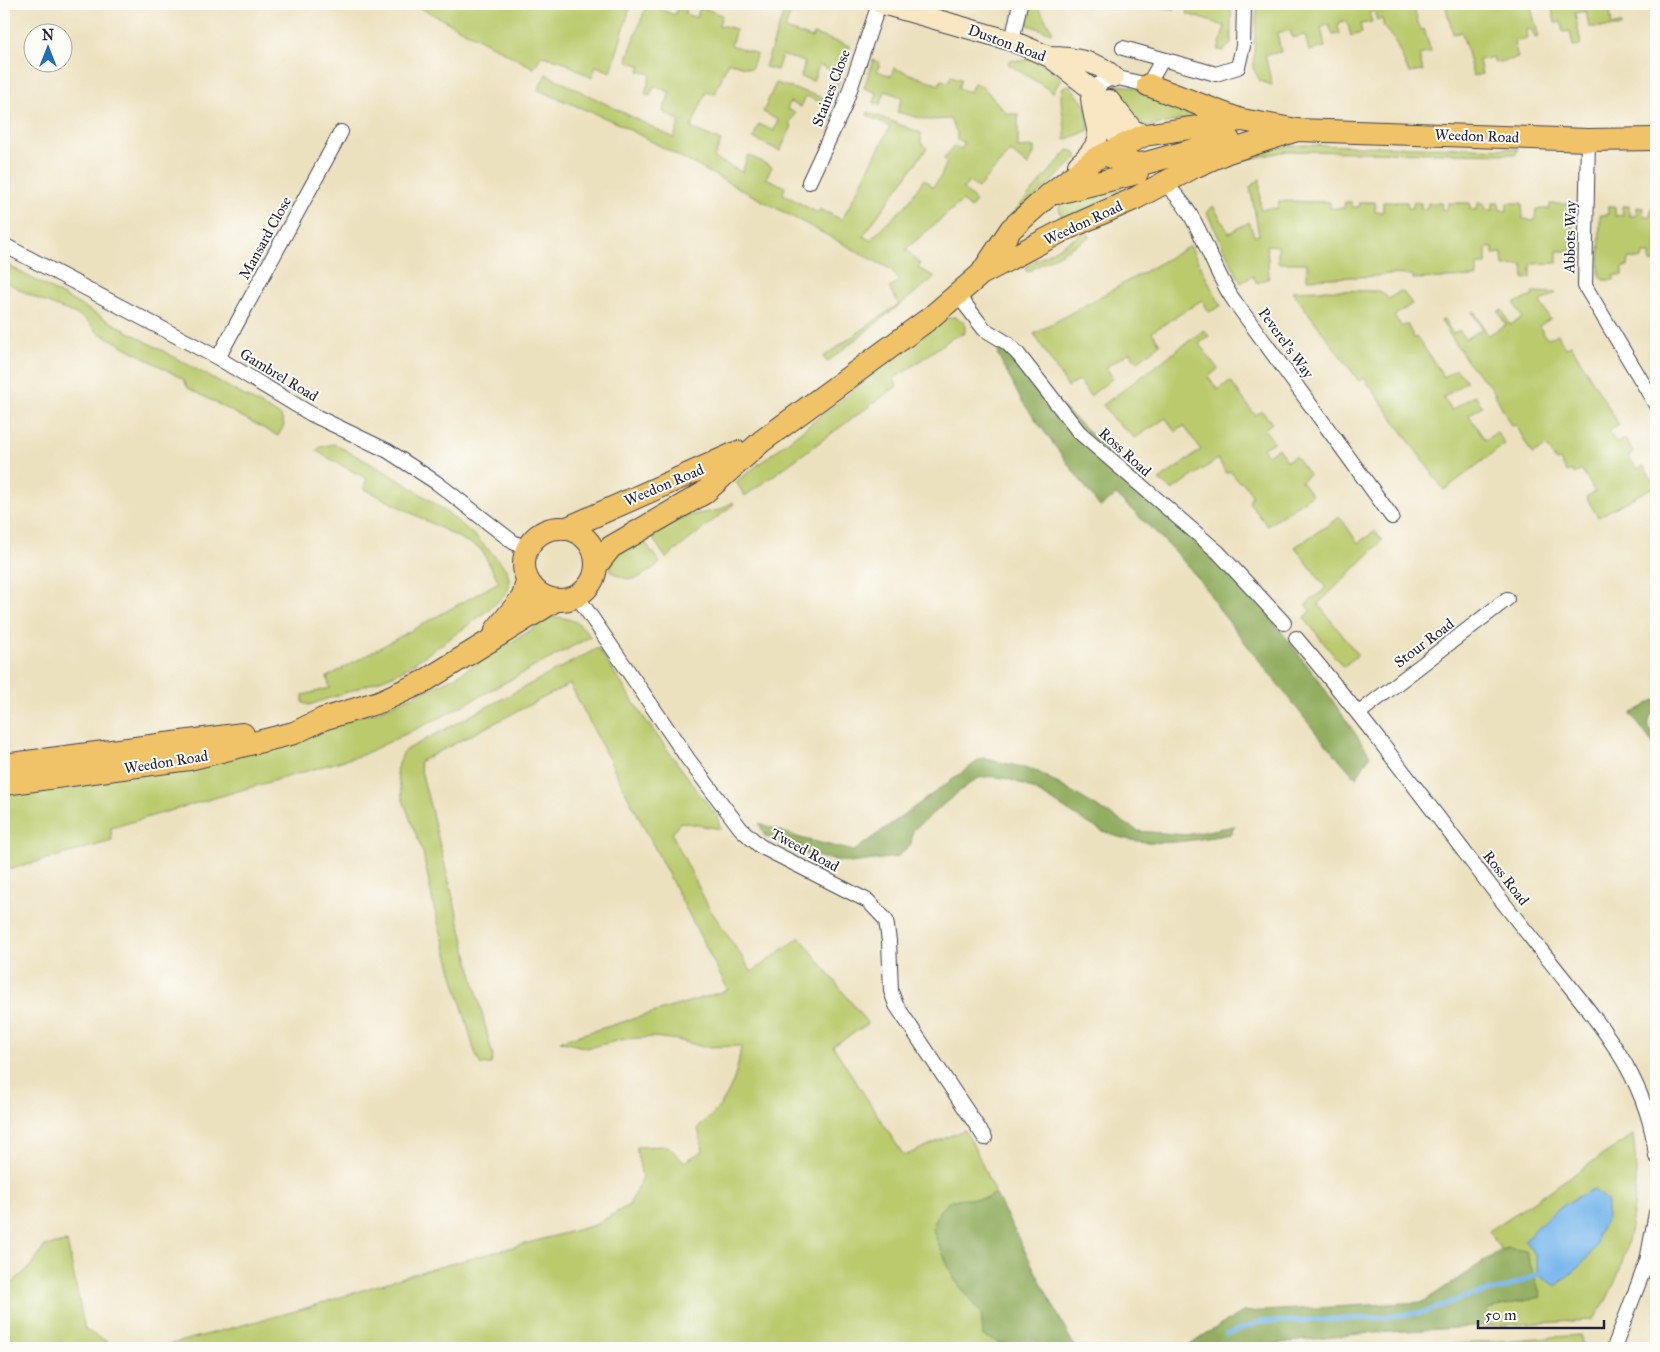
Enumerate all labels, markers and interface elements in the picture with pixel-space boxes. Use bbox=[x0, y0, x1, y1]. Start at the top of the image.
street label: Duston Road bbox=[966, 21, 1049, 66]
north arrow bbox=[22, 22, 72, 72]
text: N bbox=[42, 27, 54, 44]
street label: Staines Close bbox=[808, 47, 854, 129]
street label: Weedon Road bbox=[1434, 126, 1520, 146]
street label: Mansard Close bbox=[235, 194, 295, 282]
street label: Weedon Road bbox=[1041, 197, 1126, 249]
street label: Abbots Way bbox=[1560, 199, 1580, 275]
street label: Peverel's Way bbox=[1254, 304, 1318, 382]
street label: Gambrel Road bbox=[237, 345, 322, 406]
street label: Ross Road bbox=[1095, 424, 1155, 480]
street label: Weedon Road bbox=[622, 460, 707, 510]
street label: Stour Road bbox=[1390, 614, 1458, 671]
street label: Weedon Road bbox=[123, 746, 210, 778]
street label: Tweed Road bbox=[768, 824, 843, 876]
street label: Ross Road bbox=[1479, 847, 1533, 909]
scale bar bbox=[1478, 1297, 1604, 1329]
text: 50 m bbox=[1485, 1306, 1517, 1324]

